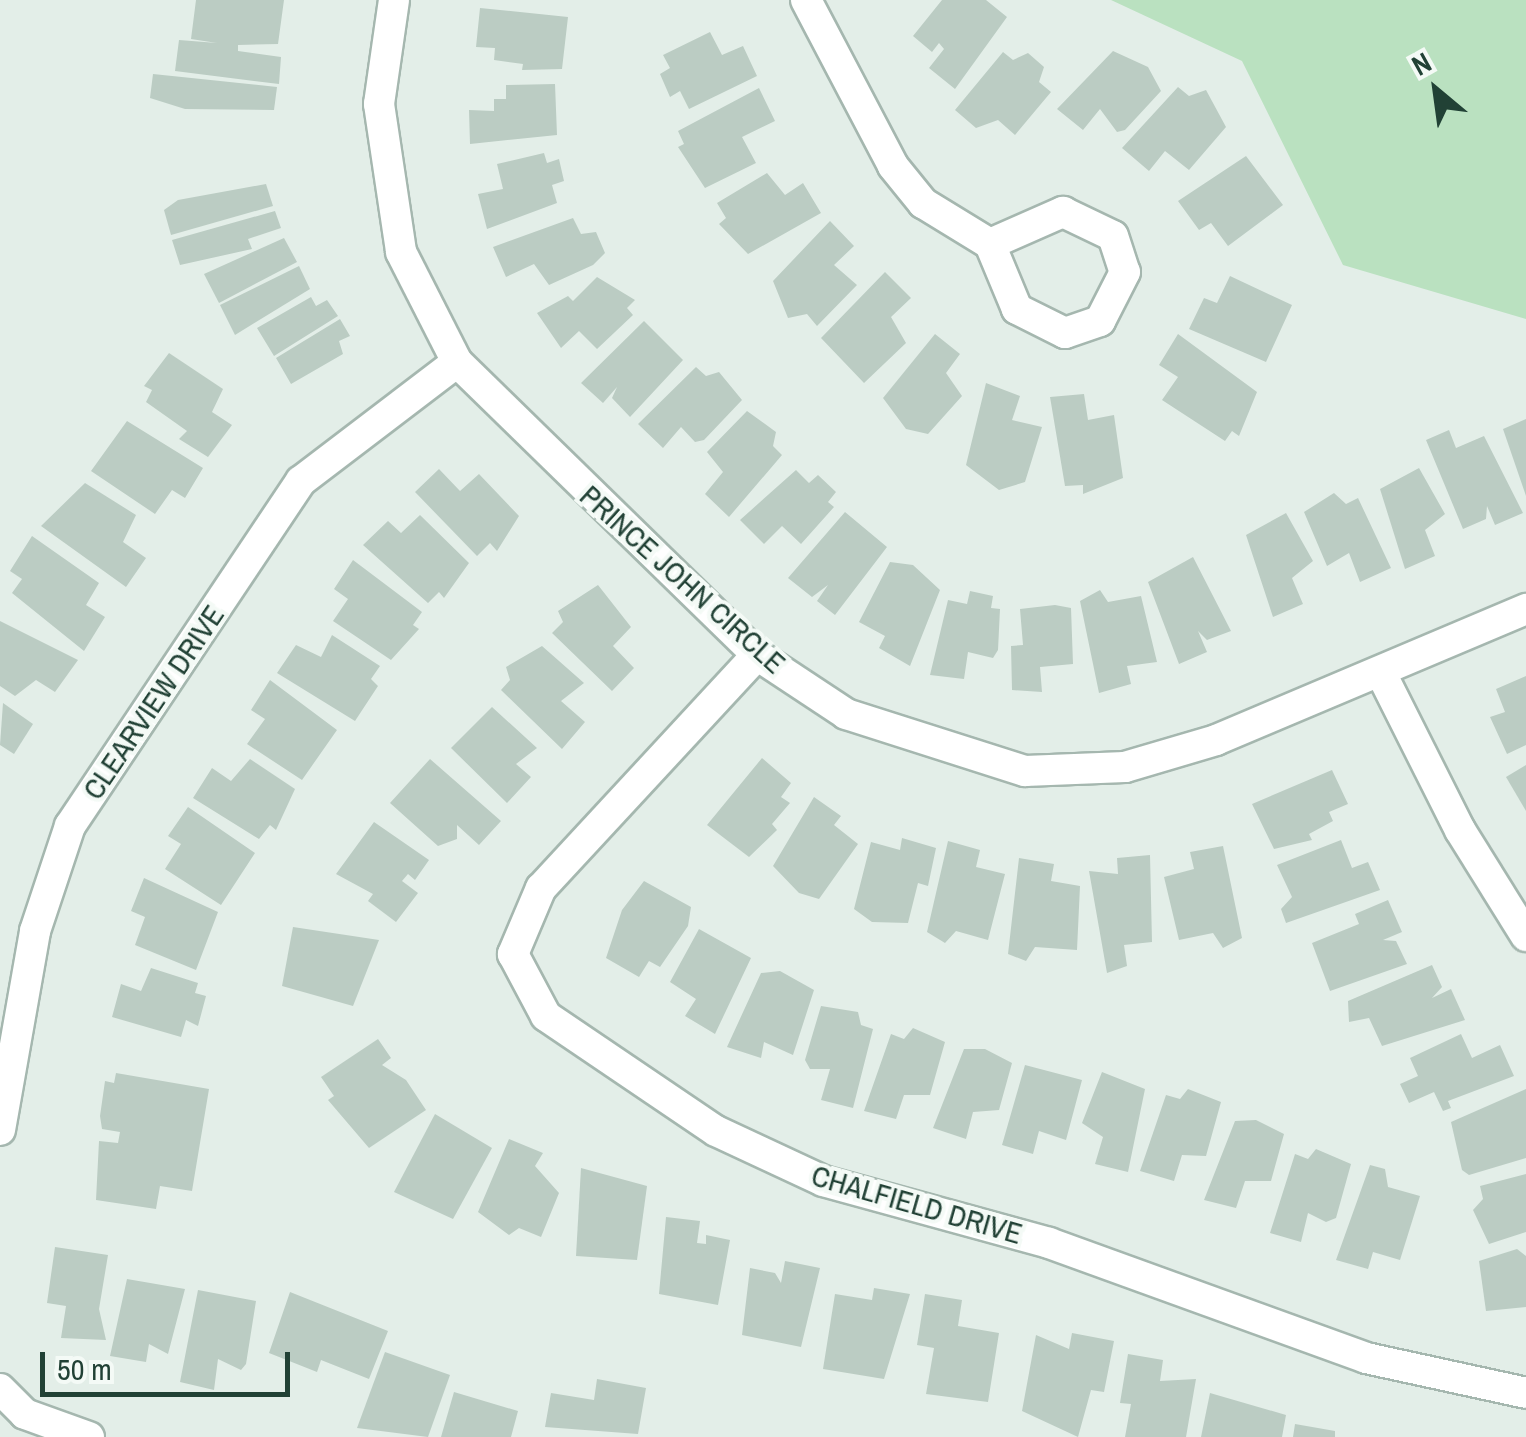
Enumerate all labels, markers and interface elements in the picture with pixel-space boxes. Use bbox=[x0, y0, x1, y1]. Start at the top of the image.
north arrow bbox=[1386, 40, 1486, 140]
text: N bbox=[1405, 43, 1438, 84]
street label: PRINCE JOHN CIRCLE bbox=[573, 477, 793, 681]
street label: CLEARVIEW DRIVE bbox=[75, 598, 231, 806]
street label: CHALFIELD DRIVE bbox=[808, 1157, 1026, 1251]
scale bar bbox=[45, 1332, 295, 1394]
text: 50 m bbox=[57, 1349, 112, 1389]

